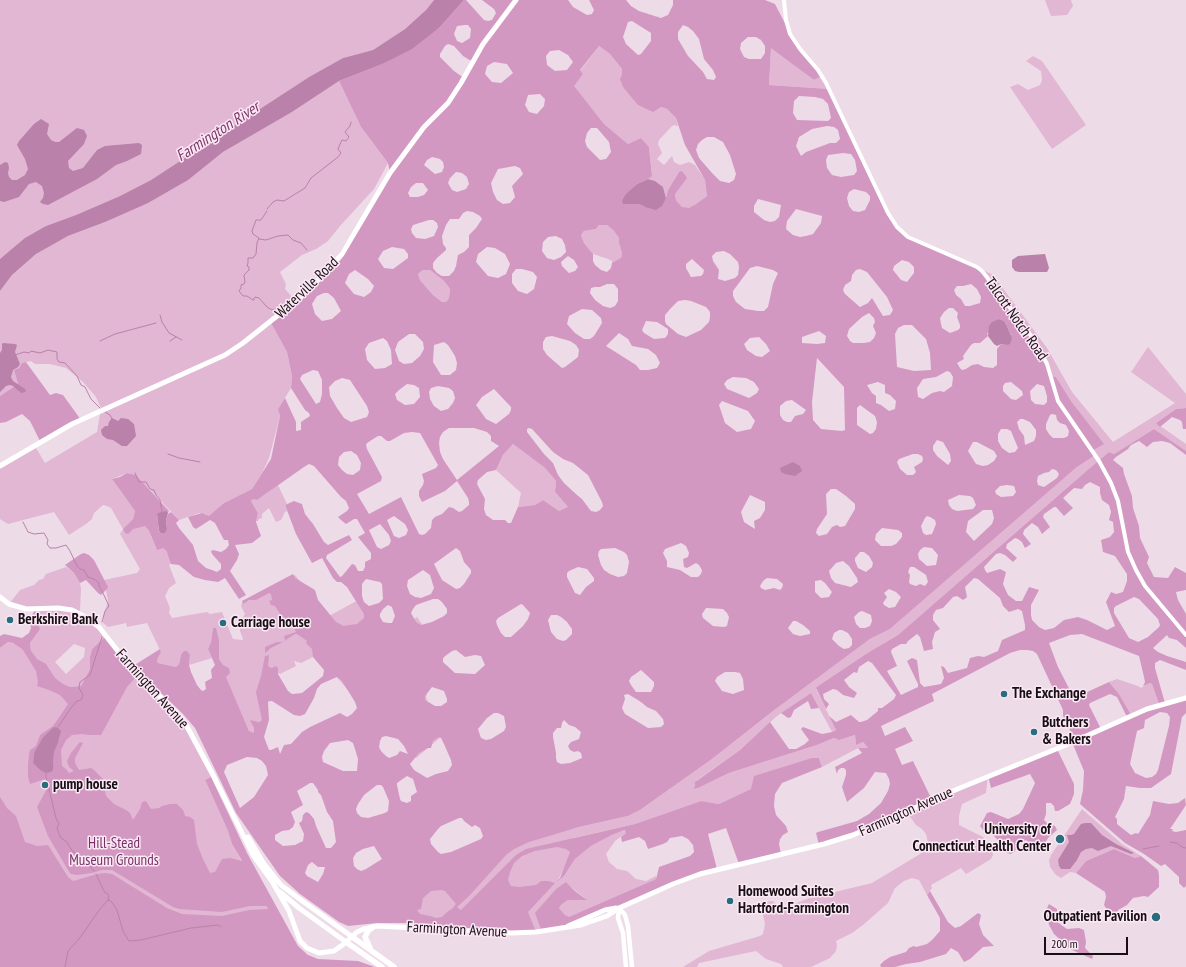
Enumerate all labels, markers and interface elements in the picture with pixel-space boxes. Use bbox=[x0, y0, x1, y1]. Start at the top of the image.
water label: Farmington River bbox=[173, 98, 263, 166]
street label: Waterville Road bbox=[272, 253, 342, 323]
street label: Talcott Notch Road bbox=[981, 274, 1051, 364]
place label: Berkshire Bank bbox=[18, 611, 98, 629]
place label: Carriage house bbox=[231, 614, 310, 632]
marker: Berkshire Bank bbox=[5, 615, 15, 625]
marker: Carriage house bbox=[218, 618, 228, 628]
street label: Farmington Avenue bbox=[112, 646, 192, 732]
place label: The Exchange bbox=[1012, 685, 1086, 703]
marker: The Exchange bbox=[999, 689, 1009, 699]
place label: Butchers & Bakers bbox=[1042, 714, 1091, 749]
marker: Butchers & Bakers bbox=[1029, 727, 1039, 737]
place label: pump house bbox=[53, 776, 118, 794]
marker: pump house bbox=[40, 780, 50, 790]
street label: Farmington Avenue bbox=[856, 783, 956, 841]
place label: University of Connecticut Health Center bbox=[912, 821, 1051, 856]
marker: University of Connecticut Health Center bbox=[1054, 833, 1066, 845]
park label: Hill-Stead Museum Grounds bbox=[69, 835, 159, 870]
place label: Homewood Suites Hartford-Farmington bbox=[738, 883, 849, 918]
marker: Homewood Suites Hartford-Farmington bbox=[725, 896, 735, 906]
place label: Outpatient Pavilion bbox=[1044, 908, 1147, 926]
marker: Outpatient Pavilion bbox=[1150, 911, 1162, 923]
street label: Farmington Avenue bbox=[406, 918, 508, 942]
scale bar bbox=[1046, 929, 1130, 955]
text: 200 m bbox=[1051, 936, 1078, 951]

